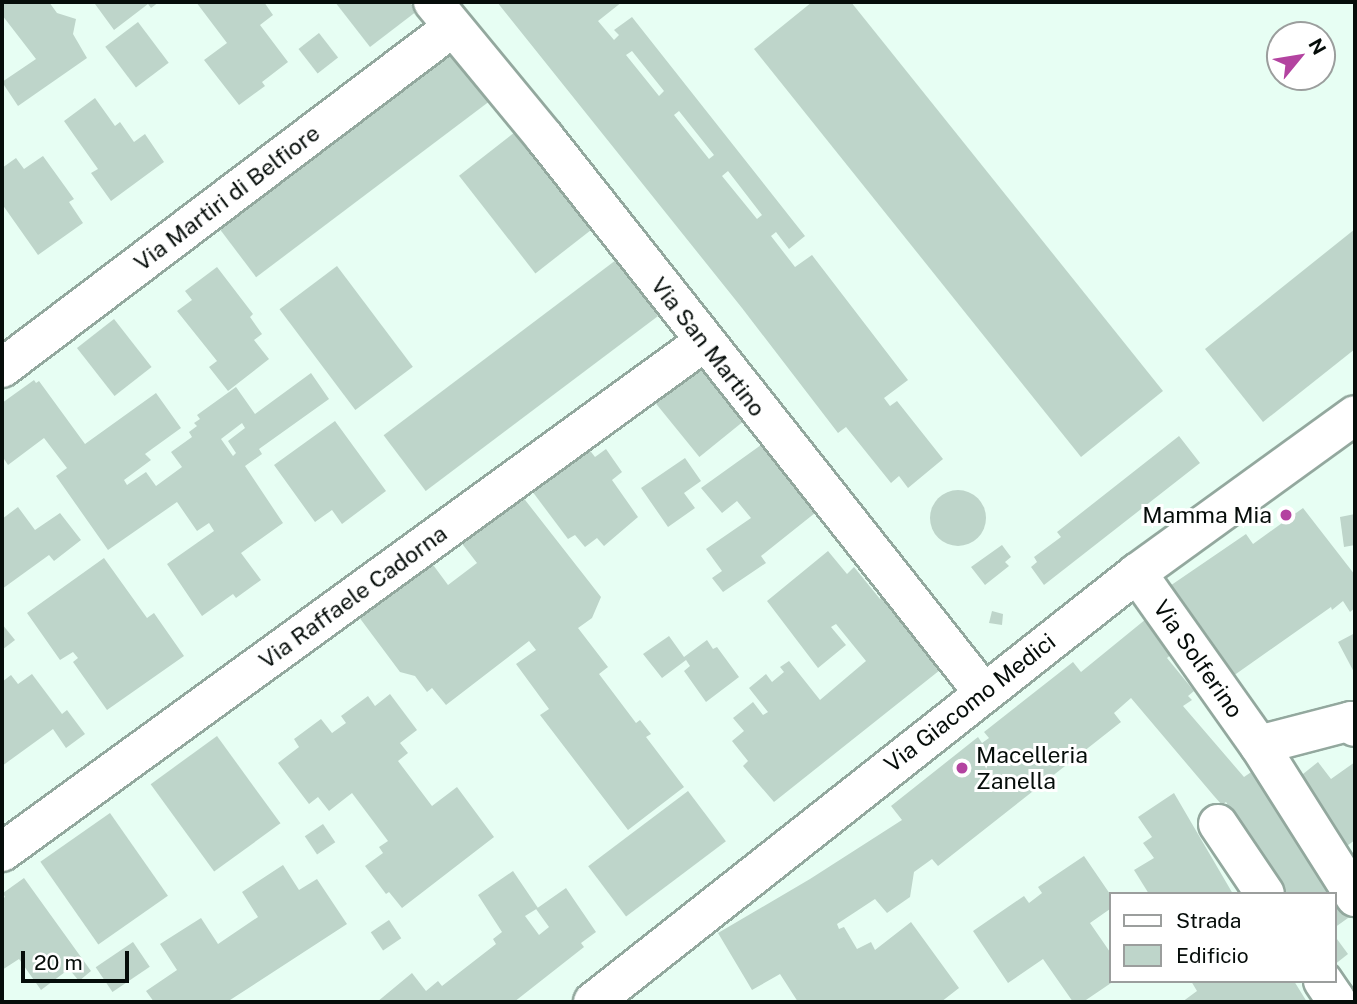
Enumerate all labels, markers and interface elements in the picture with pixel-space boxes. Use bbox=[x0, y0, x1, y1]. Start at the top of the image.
north arrow bbox=[1266, 21, 1336, 91]
text: N bbox=[1304, 35, 1331, 58]
street label: Via Martiri di Belfiore bbox=[129, 119, 325, 277]
street label: Via San Martino bbox=[645, 272, 771, 422]
place label: Mamma Mia bbox=[1142, 501, 1272, 529]
marker: Mamma Mia bbox=[1278, 507, 1294, 523]
street label: Via Raffaele Cadorna bbox=[254, 520, 452, 674]
street label: Via Solferino bbox=[1147, 595, 1249, 723]
street label: Via Giacomo Medici bbox=[879, 628, 1061, 778]
place label: Macelleria Zanella bbox=[976, 741, 1088, 795]
marker: Macelleria Zanella bbox=[954, 760, 970, 776]
legend bbox=[1108, 892, 1336, 983]
text: Strada bbox=[1176, 908, 1241, 933]
scale bar bbox=[24, 937, 133, 981]
text: Edificio bbox=[1176, 943, 1249, 968]
text: 20 m bbox=[34, 950, 83, 975]

